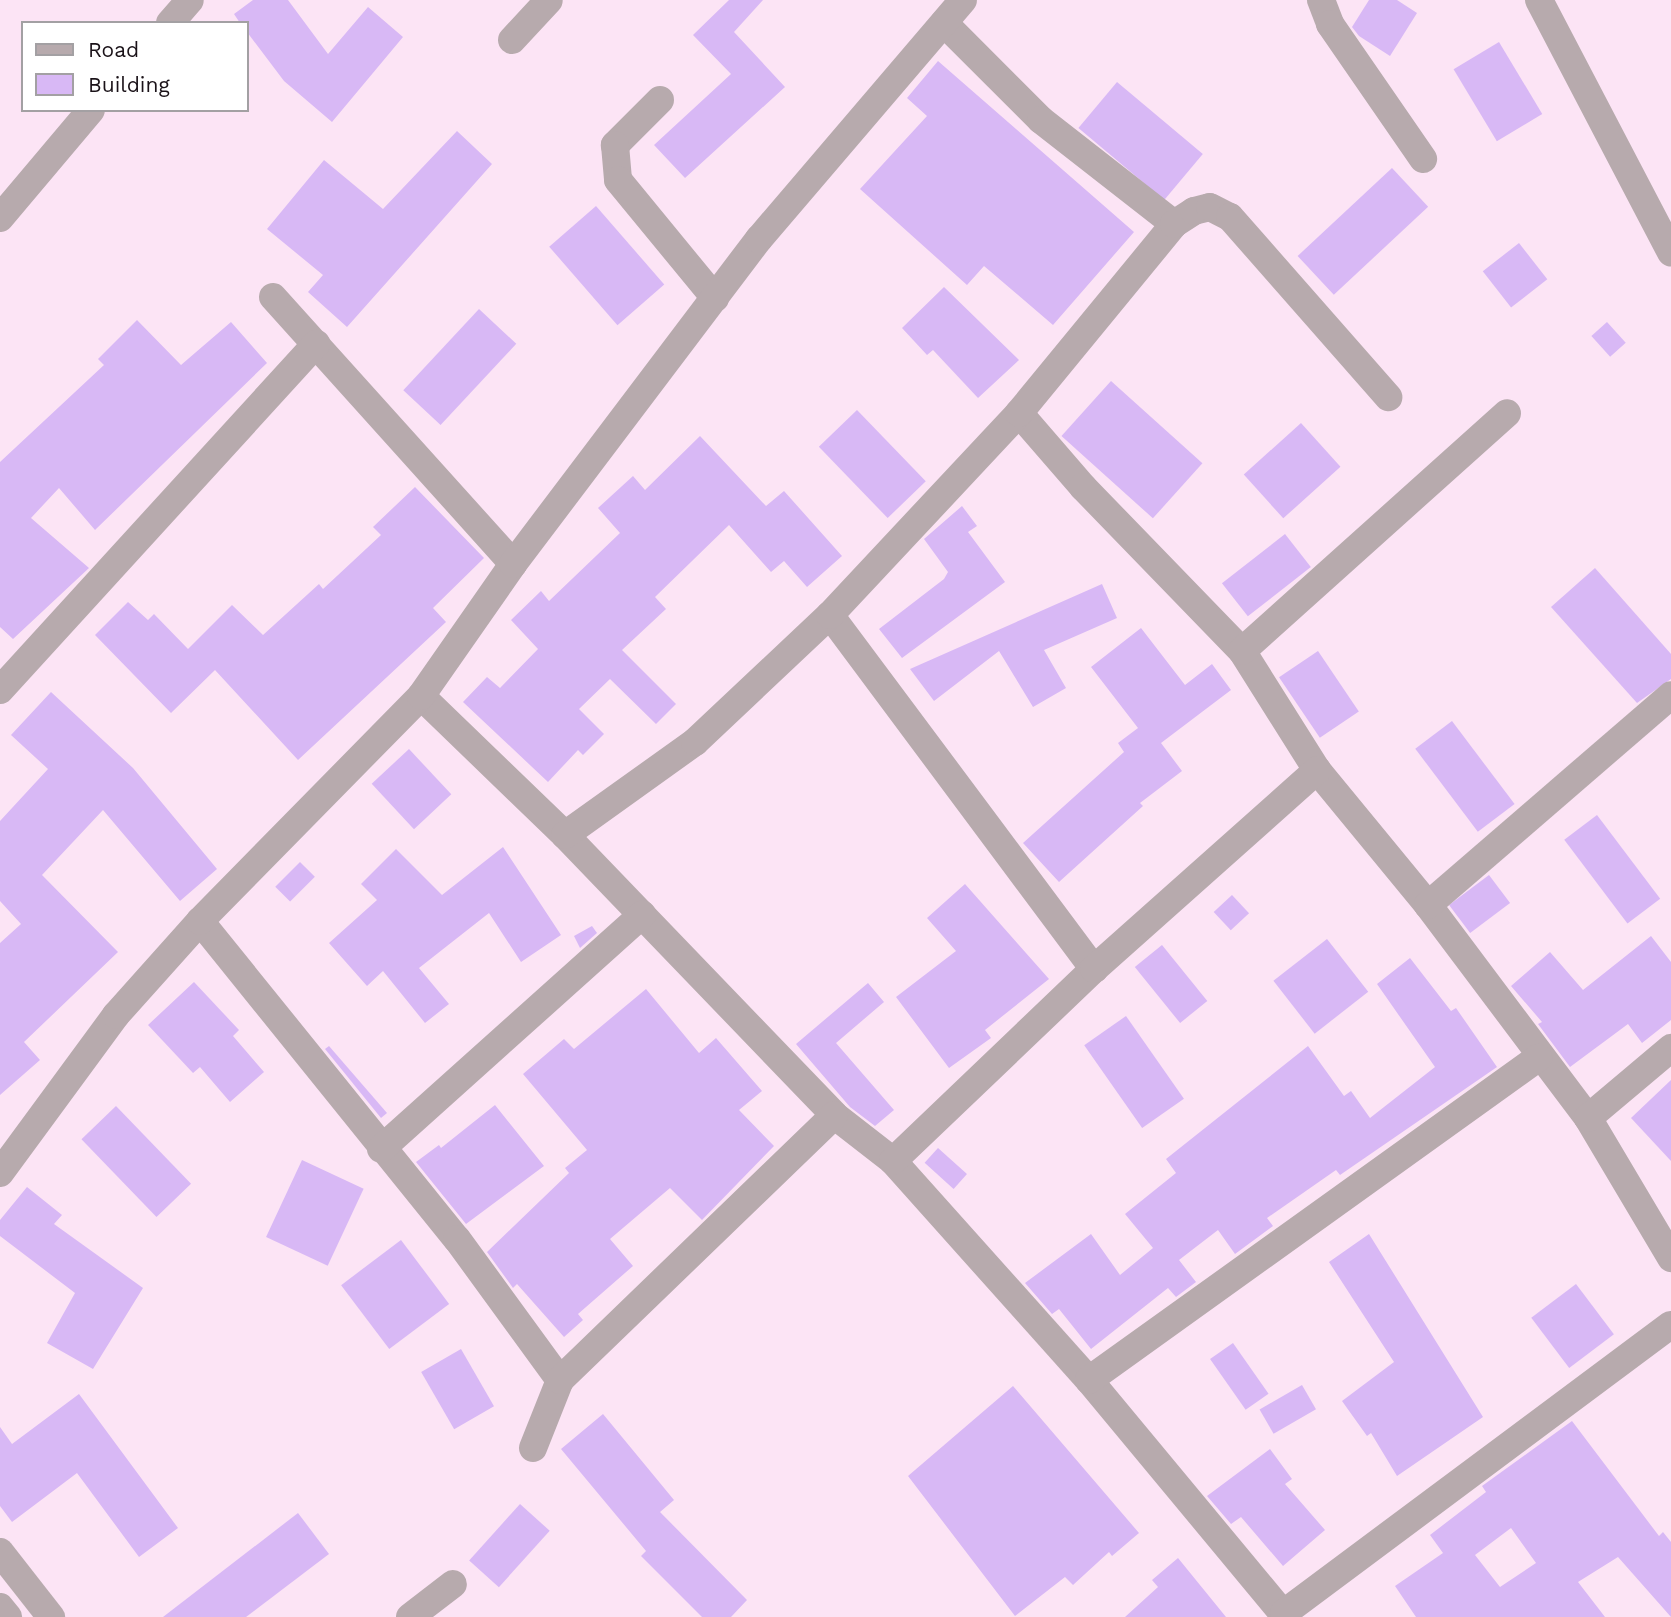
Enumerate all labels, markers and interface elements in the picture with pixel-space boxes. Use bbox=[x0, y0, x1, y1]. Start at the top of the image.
legend bbox=[21, 21, 248, 112]
text: Road bbox=[88, 37, 139, 62]
text: Building bbox=[88, 72, 170, 97]

